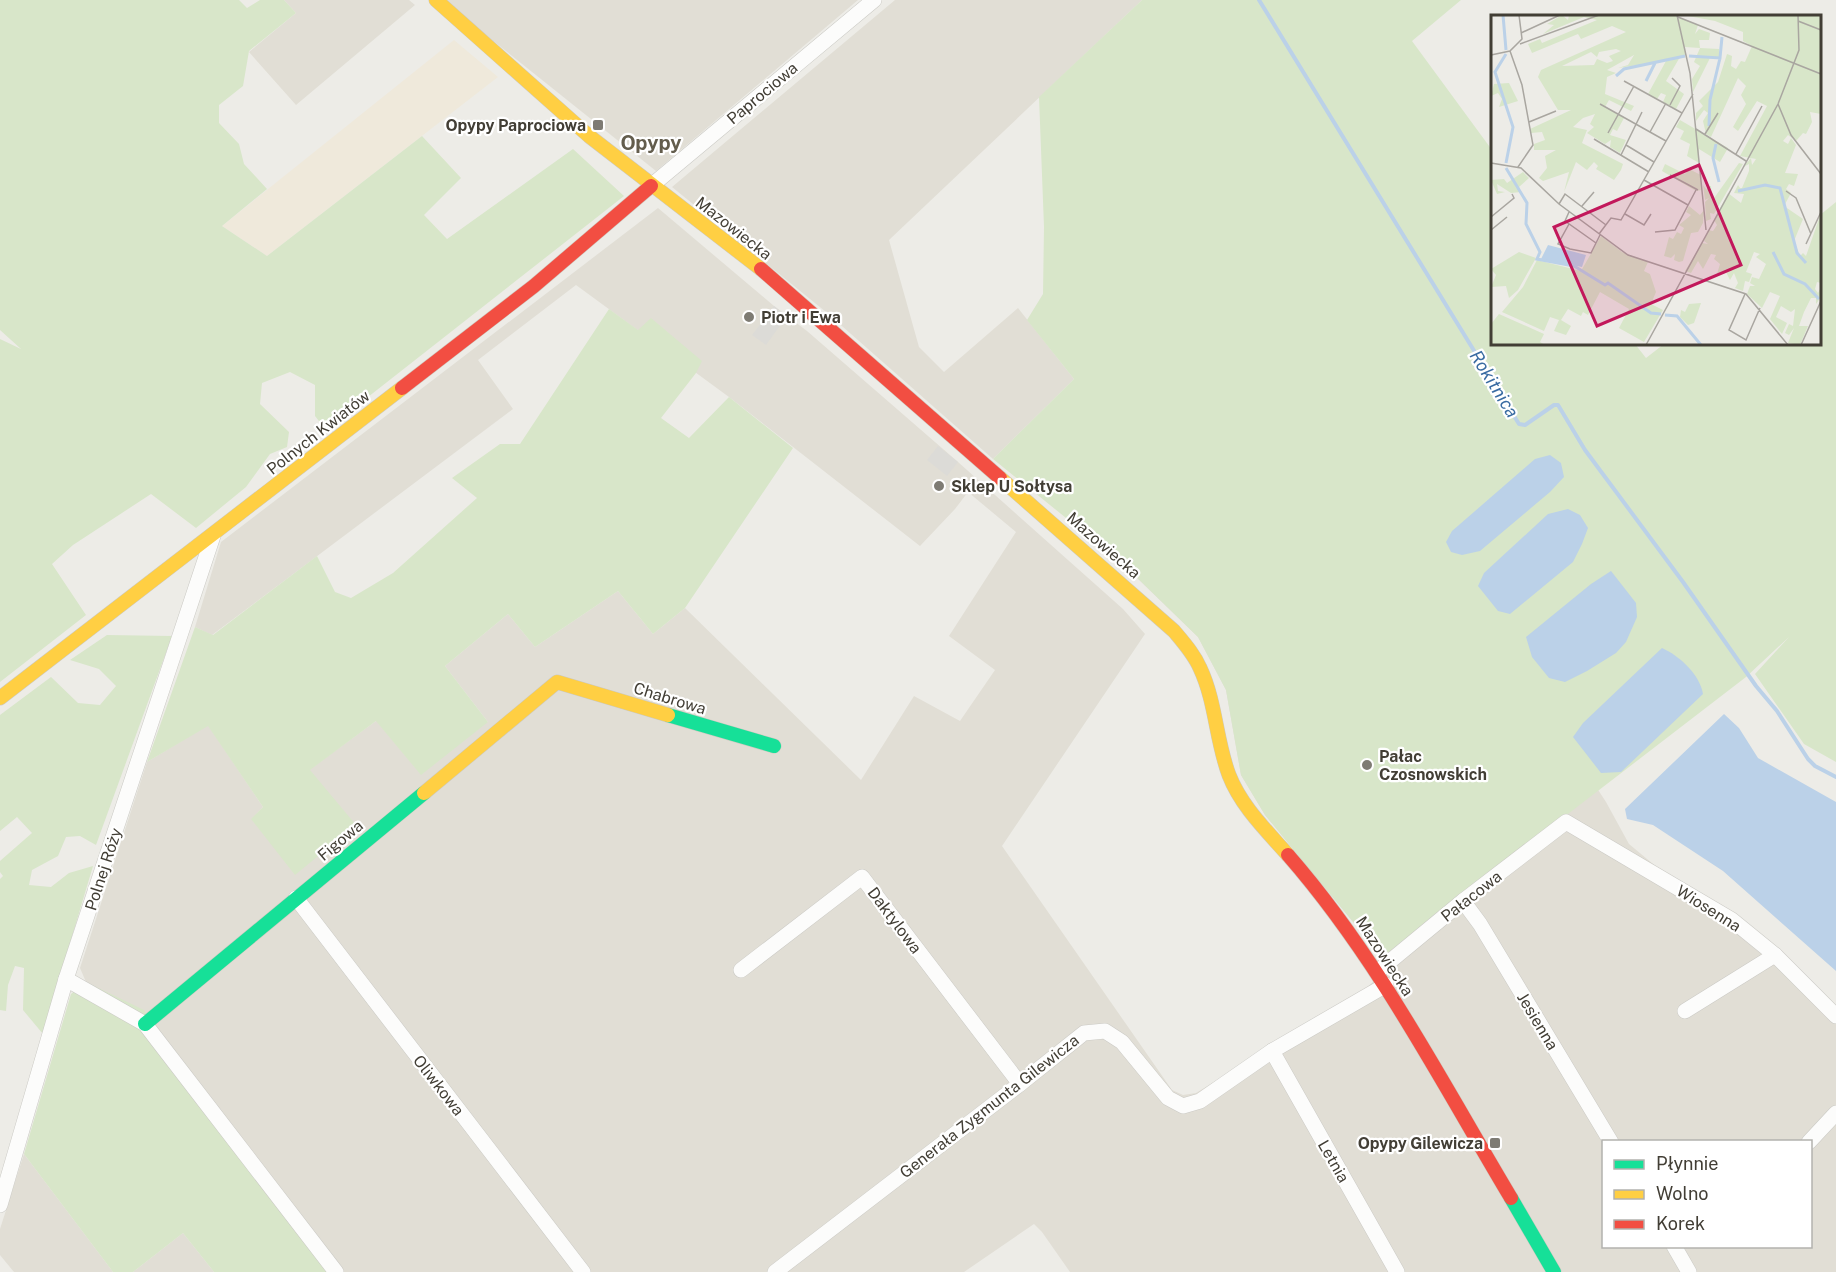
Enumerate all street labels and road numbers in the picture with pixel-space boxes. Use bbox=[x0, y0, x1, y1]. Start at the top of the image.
street label: Paprociowa bbox=[723, 58, 801, 128]
street label: Mazowiecka bbox=[692, 193, 775, 264]
street label: Polnych Kwiatów bbox=[263, 386, 374, 479]
street label: Mazowiecka bbox=[1063, 508, 1144, 582]
street label: Chabrowa bbox=[631, 678, 708, 718]
street label: Figowa bbox=[314, 816, 367, 865]
street label: Polnej Róży bbox=[81, 825, 126, 913]
street label: Pałacowa bbox=[1437, 867, 1505, 926]
street label: Wiosenna bbox=[1673, 881, 1745, 936]
street label: Daktylowa bbox=[864, 883, 926, 957]
street label: Mazowiecka bbox=[1352, 913, 1417, 1000]
street label: Jesienna bbox=[1513, 989, 1562, 1053]
street label: Generała Zygmunta Gilewicza bbox=[896, 1031, 1083, 1182]
street label: Oliwkowa bbox=[409, 1051, 468, 1119]
street label: Letnia bbox=[1314, 1137, 1353, 1186]

